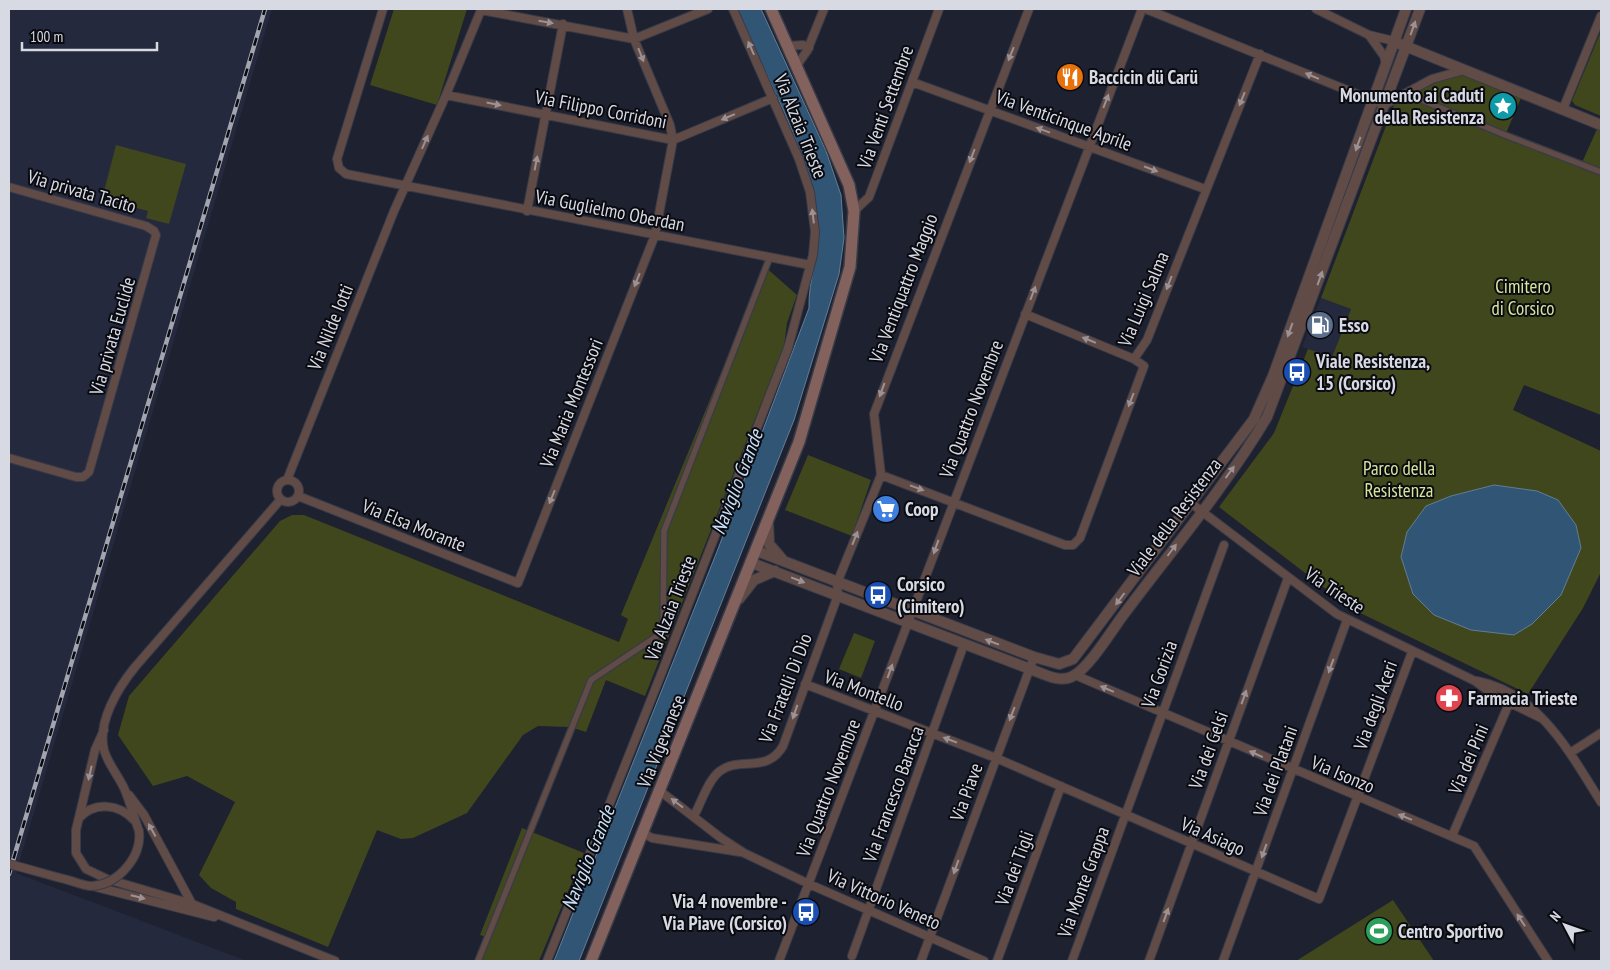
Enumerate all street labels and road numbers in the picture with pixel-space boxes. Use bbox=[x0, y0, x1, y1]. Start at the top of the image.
street label: Via Venti Settembre bbox=[851, 42, 918, 173]
street label: Via Alzaia Trieste bbox=[769, 69, 833, 182]
street label: Via Filippo Corridoni bbox=[532, 84, 669, 134]
street label: Via Venticinque Aprile bbox=[992, 84, 1136, 156]
street label: Via privata Tacito bbox=[24, 164, 139, 218]
street label: Via Guglielmo Oberdan bbox=[532, 184, 687, 236]
street label: Via Ventiquattro Maggio bbox=[863, 210, 942, 367]
street label: Via Luigi Salma bbox=[1112, 248, 1174, 351]
street label: Via privata Euclide bbox=[83, 274, 140, 399]
street label: Via Nilde Iotti bbox=[302, 280, 358, 374]
street label: Via Maria Montessori bbox=[534, 335, 608, 472]
street label: Via Quattro Novembre bbox=[933, 336, 1008, 482]
street label: Viale della Resistenza bbox=[1121, 453, 1226, 582]
street label: Via Elsa Morante bbox=[358, 493, 469, 557]
street label: Via Alzaia Trieste bbox=[639, 552, 701, 665]
street label: Via Trieste bbox=[1300, 561, 1370, 619]
street label: Via Fratelli Di Dio bbox=[753, 630, 817, 747]
street label: Via Gorizia bbox=[1135, 637, 1182, 712]
street label: Via degli Aceri bbox=[1347, 657, 1402, 754]
street label: Via Montello bbox=[820, 664, 907, 716]
street label: Via Vigevanese bbox=[631, 691, 691, 792]
street label: Via dei Gelsi bbox=[1183, 708, 1233, 793]
street label: Via Quattro Novembre bbox=[790, 715, 865, 861]
street label: Via dei Pini bbox=[1442, 720, 1493, 799]
street label: Via dei Platani bbox=[1247, 722, 1302, 821]
street label: Via Francesco Baracca bbox=[857, 723, 929, 866]
street label: Via Isonzo bbox=[1307, 750, 1378, 798]
street label: Via Piave bbox=[944, 760, 988, 825]
street label: Via Asiago bbox=[1176, 811, 1249, 861]
street label: Via Monte Grappa bbox=[1051, 823, 1114, 942]
street label: Via dei Tigli bbox=[989, 827, 1039, 910]
street label: Via Vittorio Veneto bbox=[823, 863, 945, 935]

